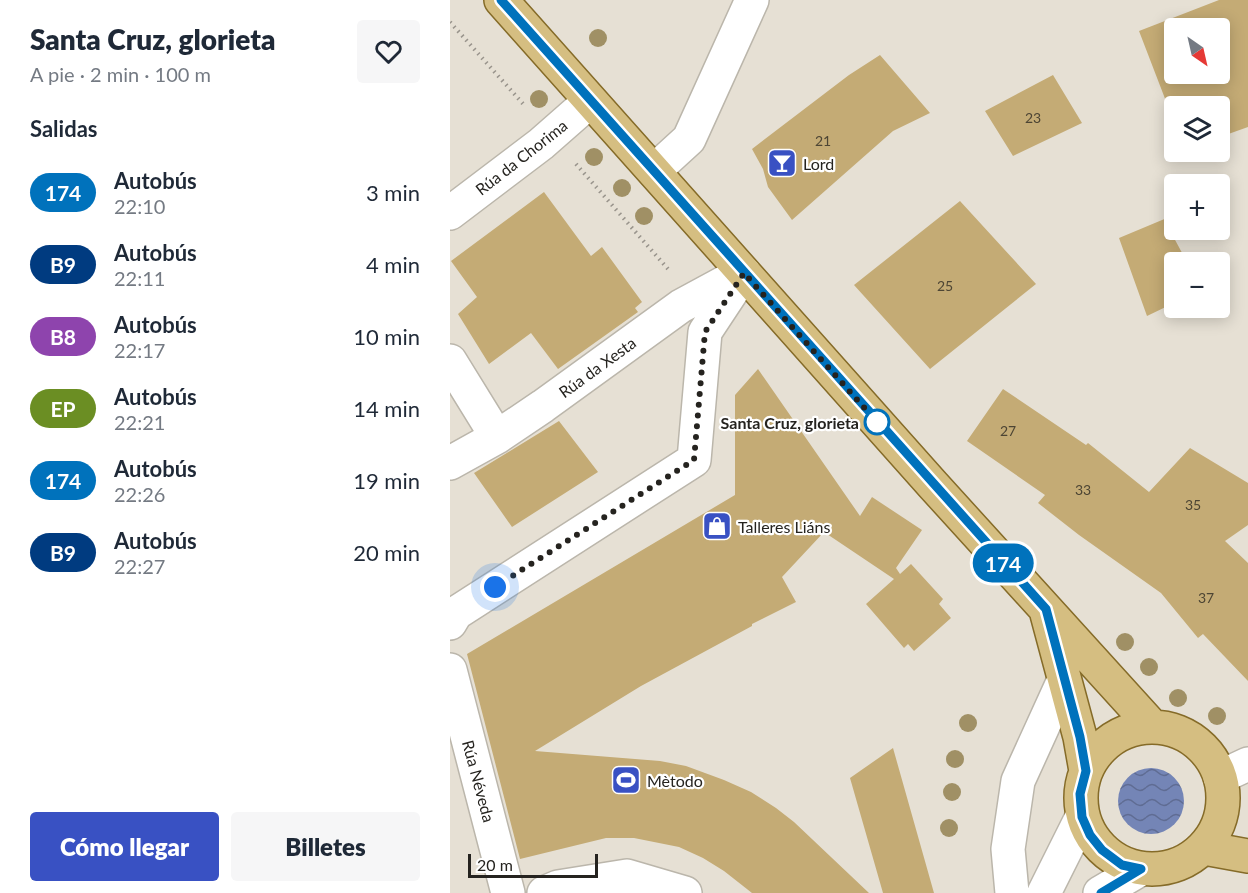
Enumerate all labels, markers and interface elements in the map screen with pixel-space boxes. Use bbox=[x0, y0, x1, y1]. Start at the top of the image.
north arrow bbox=[1164, 18, 1230, 84]
map controls bbox=[1164, 18, 1230, 318]
button: heart bbox=[357, 20, 420, 83]
text: Santa Cruz, glorieta bbox=[30, 22, 275, 56]
text: A pie · 2 min · 100 m bbox=[30, 62, 211, 86]
button: layers bbox=[1164, 96, 1230, 162]
house number: 23 bbox=[1025, 109, 1041, 126]
text: Salidas bbox=[30, 115, 97, 142]
street label: Rúa da Chorima bbox=[471, 115, 571, 199]
house number: 21 bbox=[815, 132, 831, 149]
bar icon: Lord bbox=[766, 147, 798, 179]
place label: Lord bbox=[803, 154, 834, 173]
text: Autobús bbox=[114, 167, 197, 194]
button: + bbox=[1164, 174, 1230, 240]
text: 3 min bbox=[366, 179, 420, 206]
text: 174 bbox=[45, 180, 81, 205]
text: 22:10 bbox=[114, 194, 165, 218]
text: Autobús bbox=[114, 239, 197, 266]
text: 4 min bbox=[366, 251, 420, 278]
text: B9 bbox=[50, 252, 76, 277]
button: − bbox=[1164, 252, 1230, 318]
text: 22:11 bbox=[114, 266, 165, 290]
house number: 25 bbox=[937, 277, 953, 294]
text: Autobús bbox=[114, 311, 197, 338]
text: 10 min bbox=[353, 323, 420, 350]
text: B8 bbox=[50, 324, 76, 349]
street label: Rúa da Xesta bbox=[555, 333, 639, 401]
text: 22:17 bbox=[114, 338, 165, 362]
text: Autobús bbox=[114, 383, 197, 410]
text: 14 min bbox=[353, 395, 420, 422]
text: EP bbox=[50, 396, 76, 421]
marker: Santa Cruz, glorieta bbox=[864, 409, 890, 435]
text: 22:21 bbox=[114, 410, 165, 434]
place label: Santa Cruz, glorieta bbox=[721, 413, 859, 432]
house number: 27 bbox=[1000, 422, 1016, 439]
text: Autobús bbox=[114, 455, 197, 482]
text: 19 min bbox=[353, 467, 420, 494]
text: 174 bbox=[45, 468, 81, 493]
house number: 33 bbox=[1075, 481, 1091, 498]
text: 22:26 bbox=[114, 482, 165, 506]
house number: 35 bbox=[1185, 496, 1201, 513]
shop icon: Talleres Liáns bbox=[701, 510, 733, 542]
place label: Talleres Liáns bbox=[738, 517, 830, 536]
text: Autobús bbox=[114, 527, 197, 554]
text: 20 min bbox=[353, 539, 420, 566]
text: B9 bbox=[50, 540, 76, 565]
line badge: 174 bbox=[968, 544, 1038, 582]
text: 174 bbox=[985, 551, 1021, 576]
text: 22:27 bbox=[114, 554, 165, 578]
your location bbox=[480, 572, 510, 602]
house number: 37 bbox=[1198, 589, 1214, 606]
street label: Rúa Néveda bbox=[459, 738, 499, 824]
sports icon: Mètodo bbox=[610, 764, 642, 796]
place label: Mètodo bbox=[647, 771, 703, 790]
button: Cómo llegar bbox=[30, 812, 219, 881]
button: Billetes bbox=[231, 812, 420, 881]
scale bar bbox=[468, 851, 598, 878]
text: 20 m bbox=[477, 855, 513, 874]

